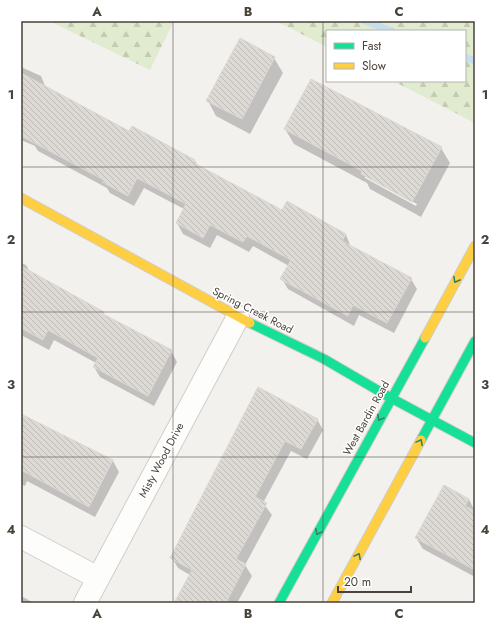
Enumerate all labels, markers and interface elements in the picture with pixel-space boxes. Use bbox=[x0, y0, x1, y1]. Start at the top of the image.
text: A bbox=[91, 2, 102, 21]
text: B bbox=[244, 2, 253, 21]
text: C bbox=[394, 2, 404, 21]
legend bbox=[326, 30, 466, 82]
text: Fast bbox=[362, 37, 381, 55]
text: Slow bbox=[362, 57, 387, 75]
text: 1 bbox=[8, 85, 14, 104]
text: 1 bbox=[482, 85, 488, 104]
text: 2 bbox=[7, 230, 15, 249]
text: 2 bbox=[481, 230, 489, 249]
one-way arrow bbox=[453, 275, 461, 283]
street label: Spring Creek Road bbox=[210, 283, 296, 337]
text: 3 bbox=[7, 375, 15, 394]
text: 3 bbox=[481, 375, 489, 394]
street label: West Bardin Road bbox=[339, 378, 393, 458]
one-way arrow bbox=[377, 414, 384, 421]
street label: Misty Wood Drive bbox=[134, 419, 188, 500]
one-way arrow bbox=[415, 439, 422, 446]
text: 4 bbox=[6, 520, 16, 539]
text: 4 bbox=[480, 520, 490, 539]
one-way arrow bbox=[315, 528, 322, 535]
one-way arrow bbox=[353, 553, 360, 561]
scale bar bbox=[338, 568, 411, 594]
text: 20 m bbox=[344, 573, 371, 591]
text: A bbox=[91, 604, 102, 623]
text: B bbox=[244, 604, 253, 623]
text: C bbox=[394, 604, 404, 623]

